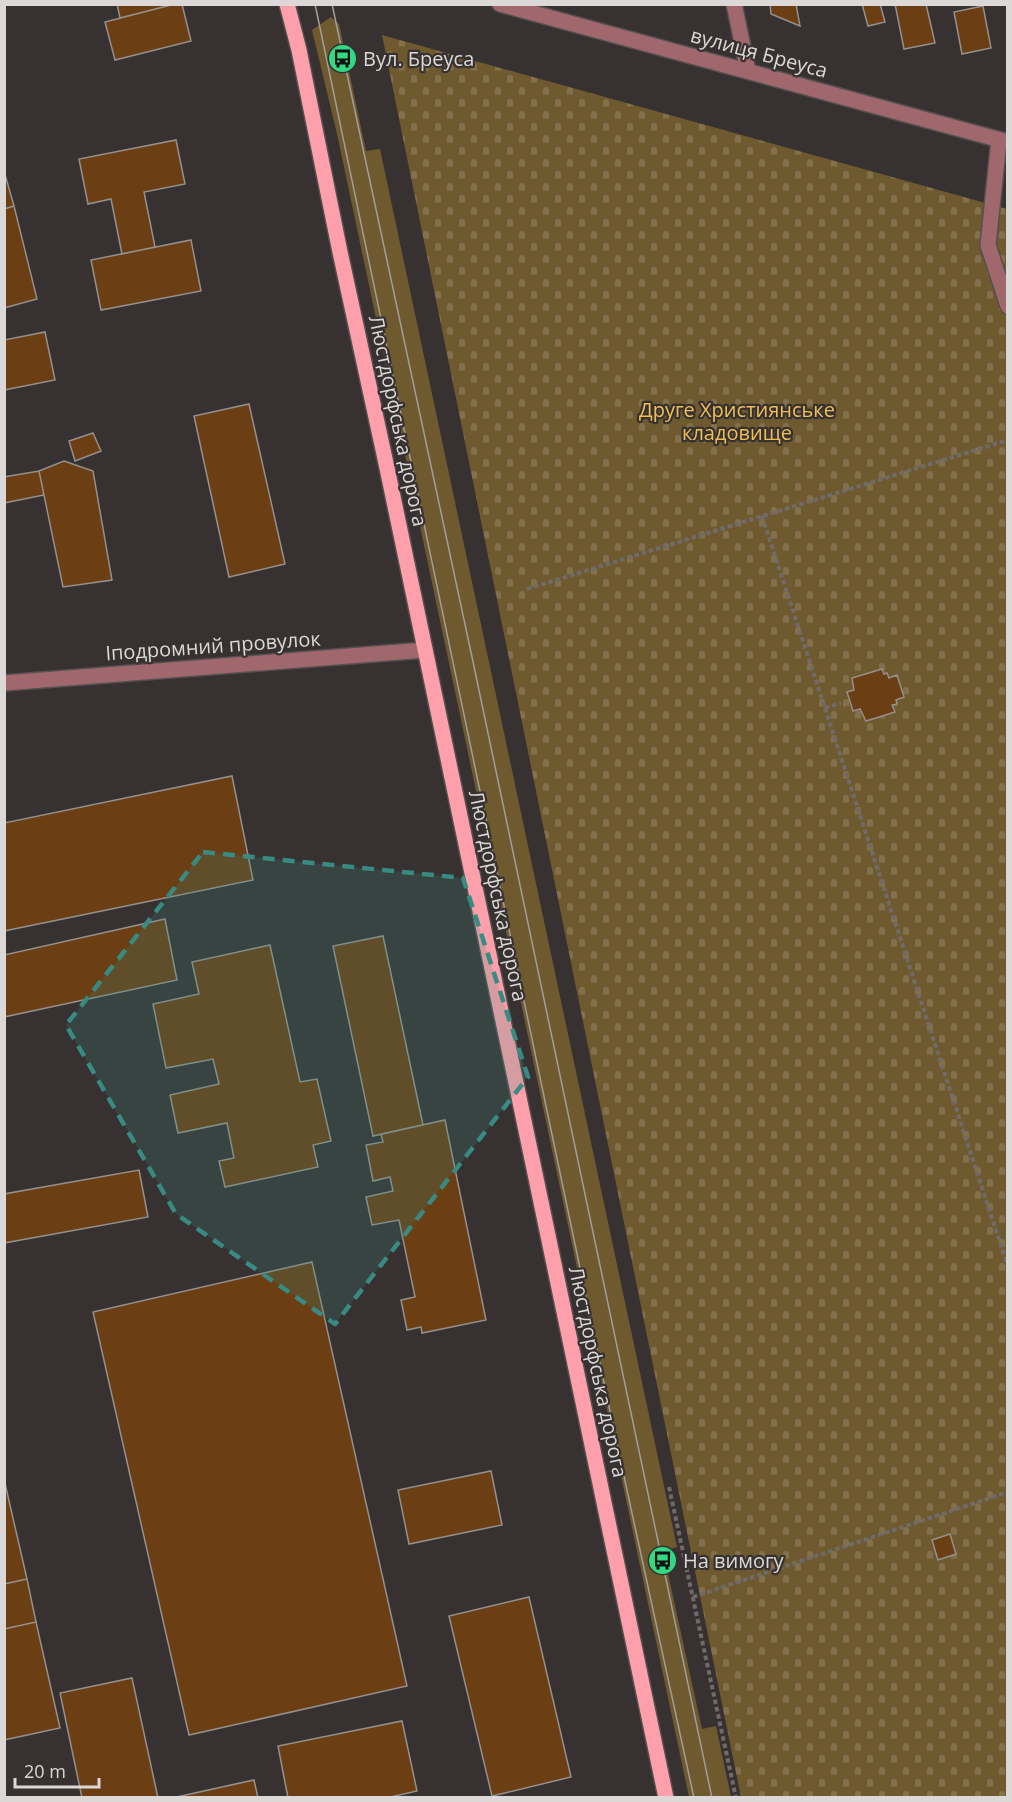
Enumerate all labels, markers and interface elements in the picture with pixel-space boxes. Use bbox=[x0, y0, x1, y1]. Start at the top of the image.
street label: вулиця Бреуса bbox=[688, 21, 831, 84]
bus stop icon: Вул. Бреуса bbox=[326, 43, 358, 75]
place label: Вул. Бреуса bbox=[363, 45, 474, 72]
street label: Люстдорфська дорога bbox=[363, 313, 434, 529]
park label: Друге Християнське кладовище bbox=[639, 396, 835, 446]
street label: Іподромний провулок bbox=[104, 624, 322, 666]
street label: Люстдорфська дорога bbox=[463, 788, 534, 1004]
street label: Люстдорфська дорога bbox=[563, 1264, 634, 1480]
bus stop icon: На вимогу bbox=[646, 1545, 678, 1577]
place label: На вимогу bbox=[683, 1547, 785, 1574]
scale bar bbox=[15, 1751, 99, 1789]
text: 20 m bbox=[24, 1759, 66, 1783]

